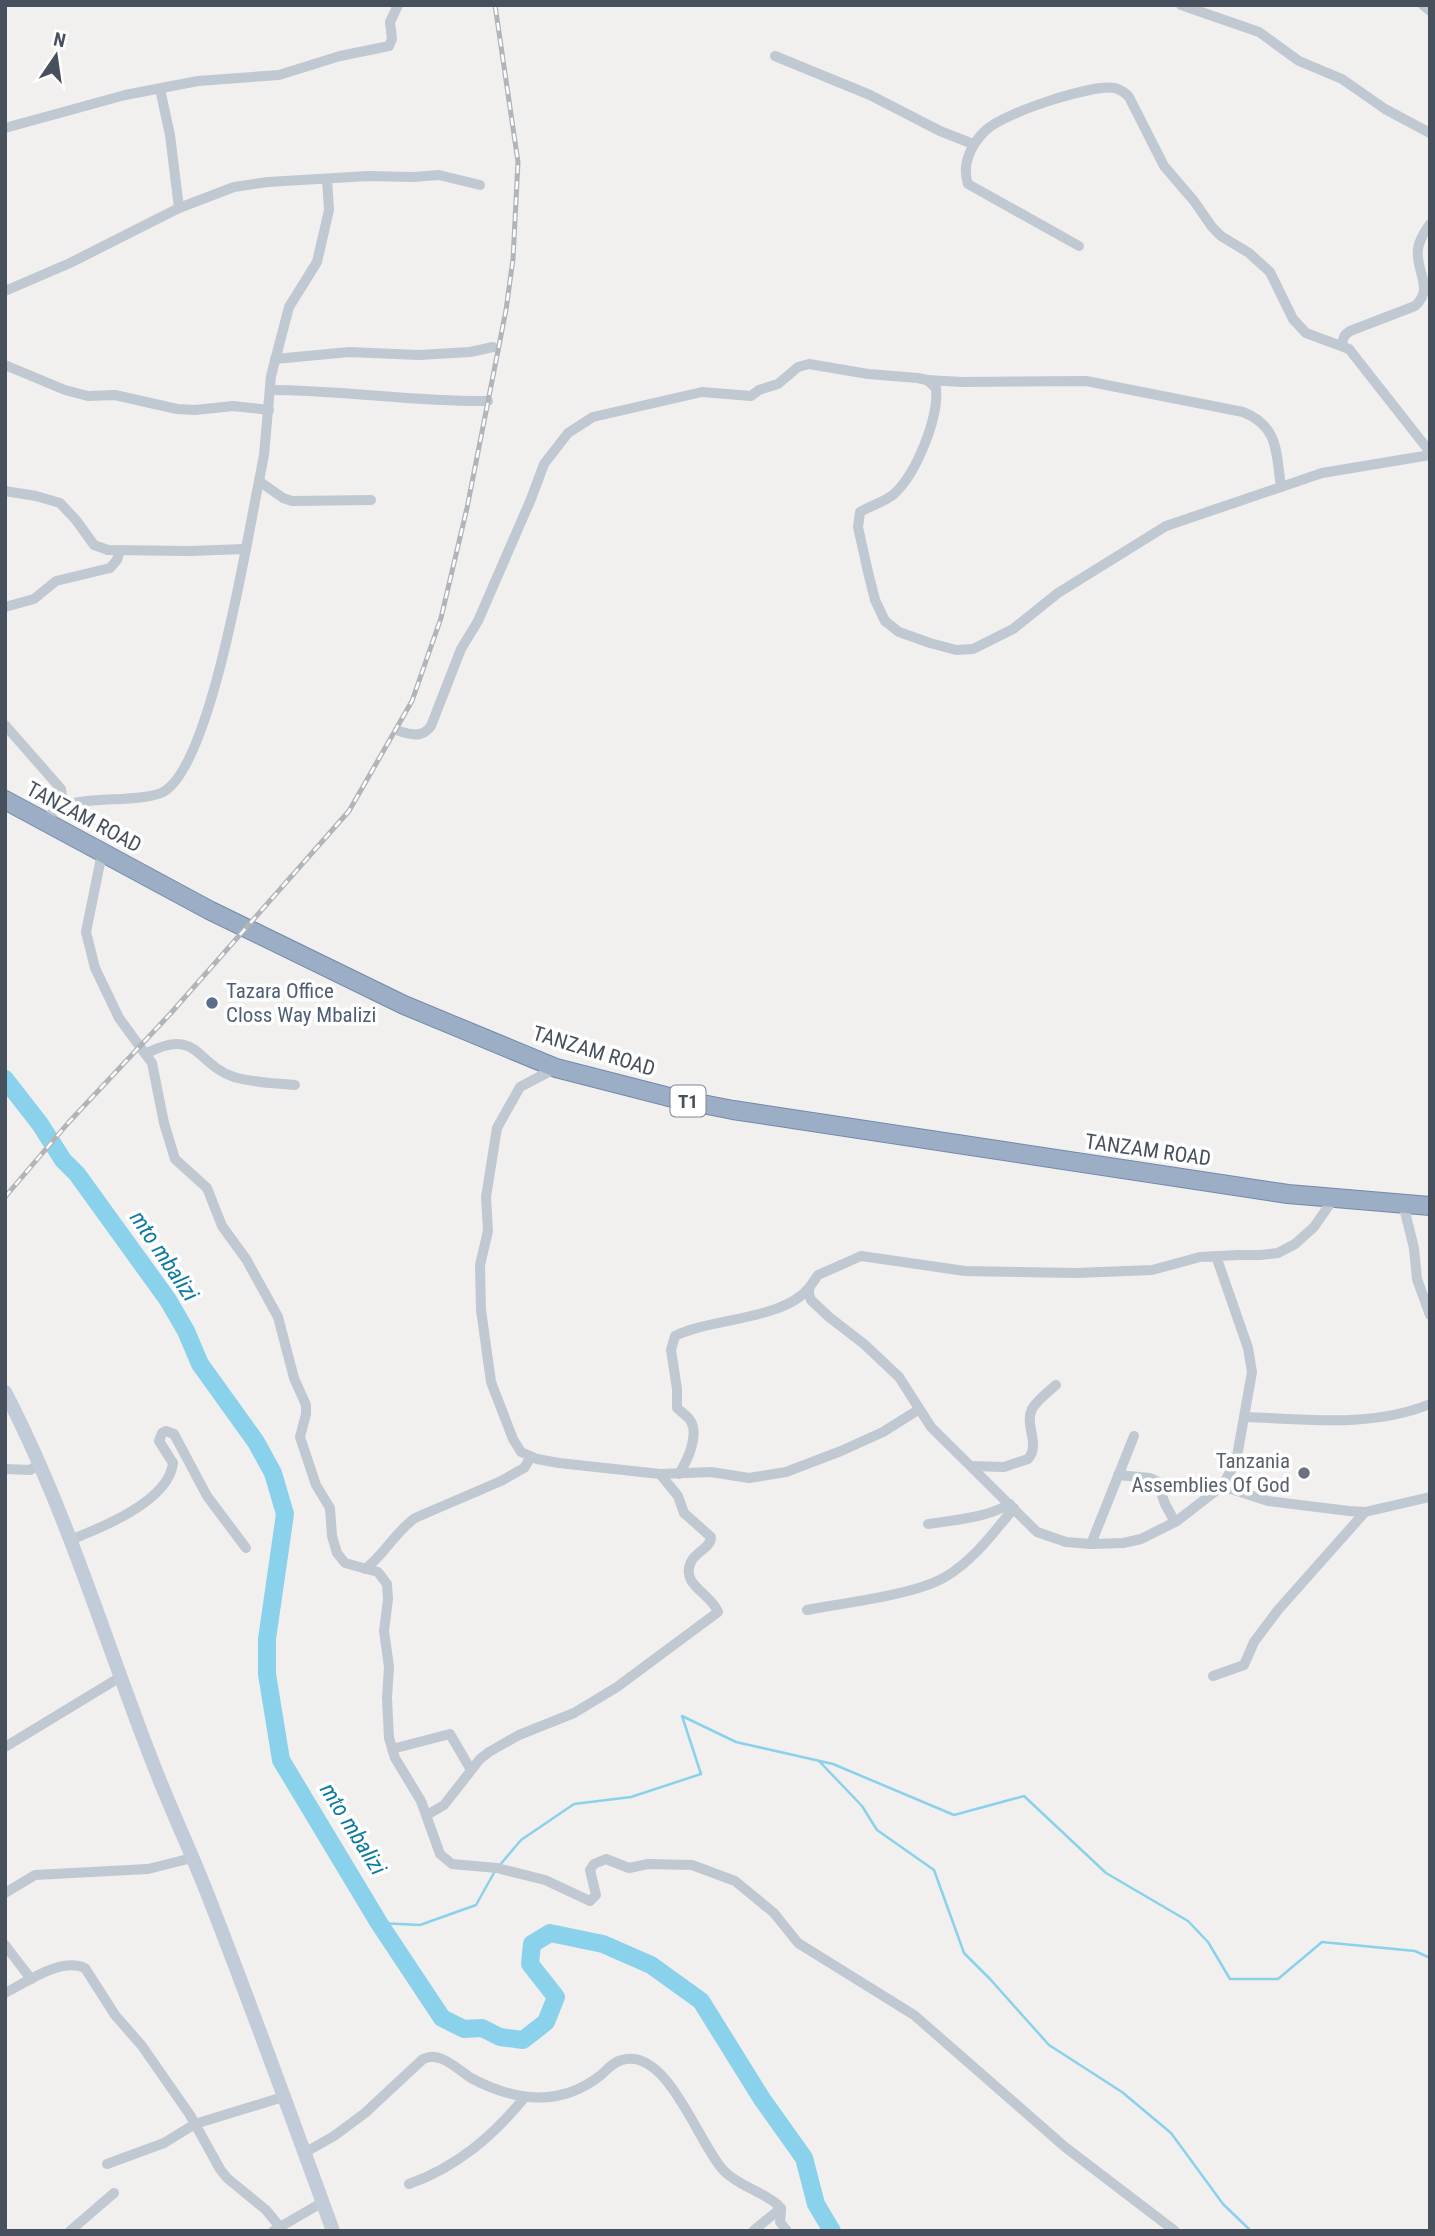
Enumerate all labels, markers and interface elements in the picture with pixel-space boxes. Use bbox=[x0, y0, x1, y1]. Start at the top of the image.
north arrow bbox=[21, 21, 91, 91]
text: N bbox=[51, 27, 68, 52]
street label: TANZAM ROAD bbox=[22, 777, 146, 857]
place label: Tazara Office Closs Way Mbalizi bbox=[226, 979, 376, 1027]
marker: Tazara Office Closs Way Mbalizi bbox=[204, 995, 220, 1011]
street label: TANZAM ROAD bbox=[530, 1021, 658, 1081]
road number: T1 bbox=[670, 1086, 706, 1116]
street label: TANZAM ROAD bbox=[1084, 1129, 1212, 1171]
water label: mto mbalizi bbox=[124, 1206, 205, 1307]
place label: Tanzania Assemblies Of God bbox=[1131, 1449, 1290, 1497]
marker: Tanzania Assemblies Of God bbox=[1296, 1465, 1312, 1481]
water label: mto mbalizi bbox=[314, 1778, 392, 1881]

